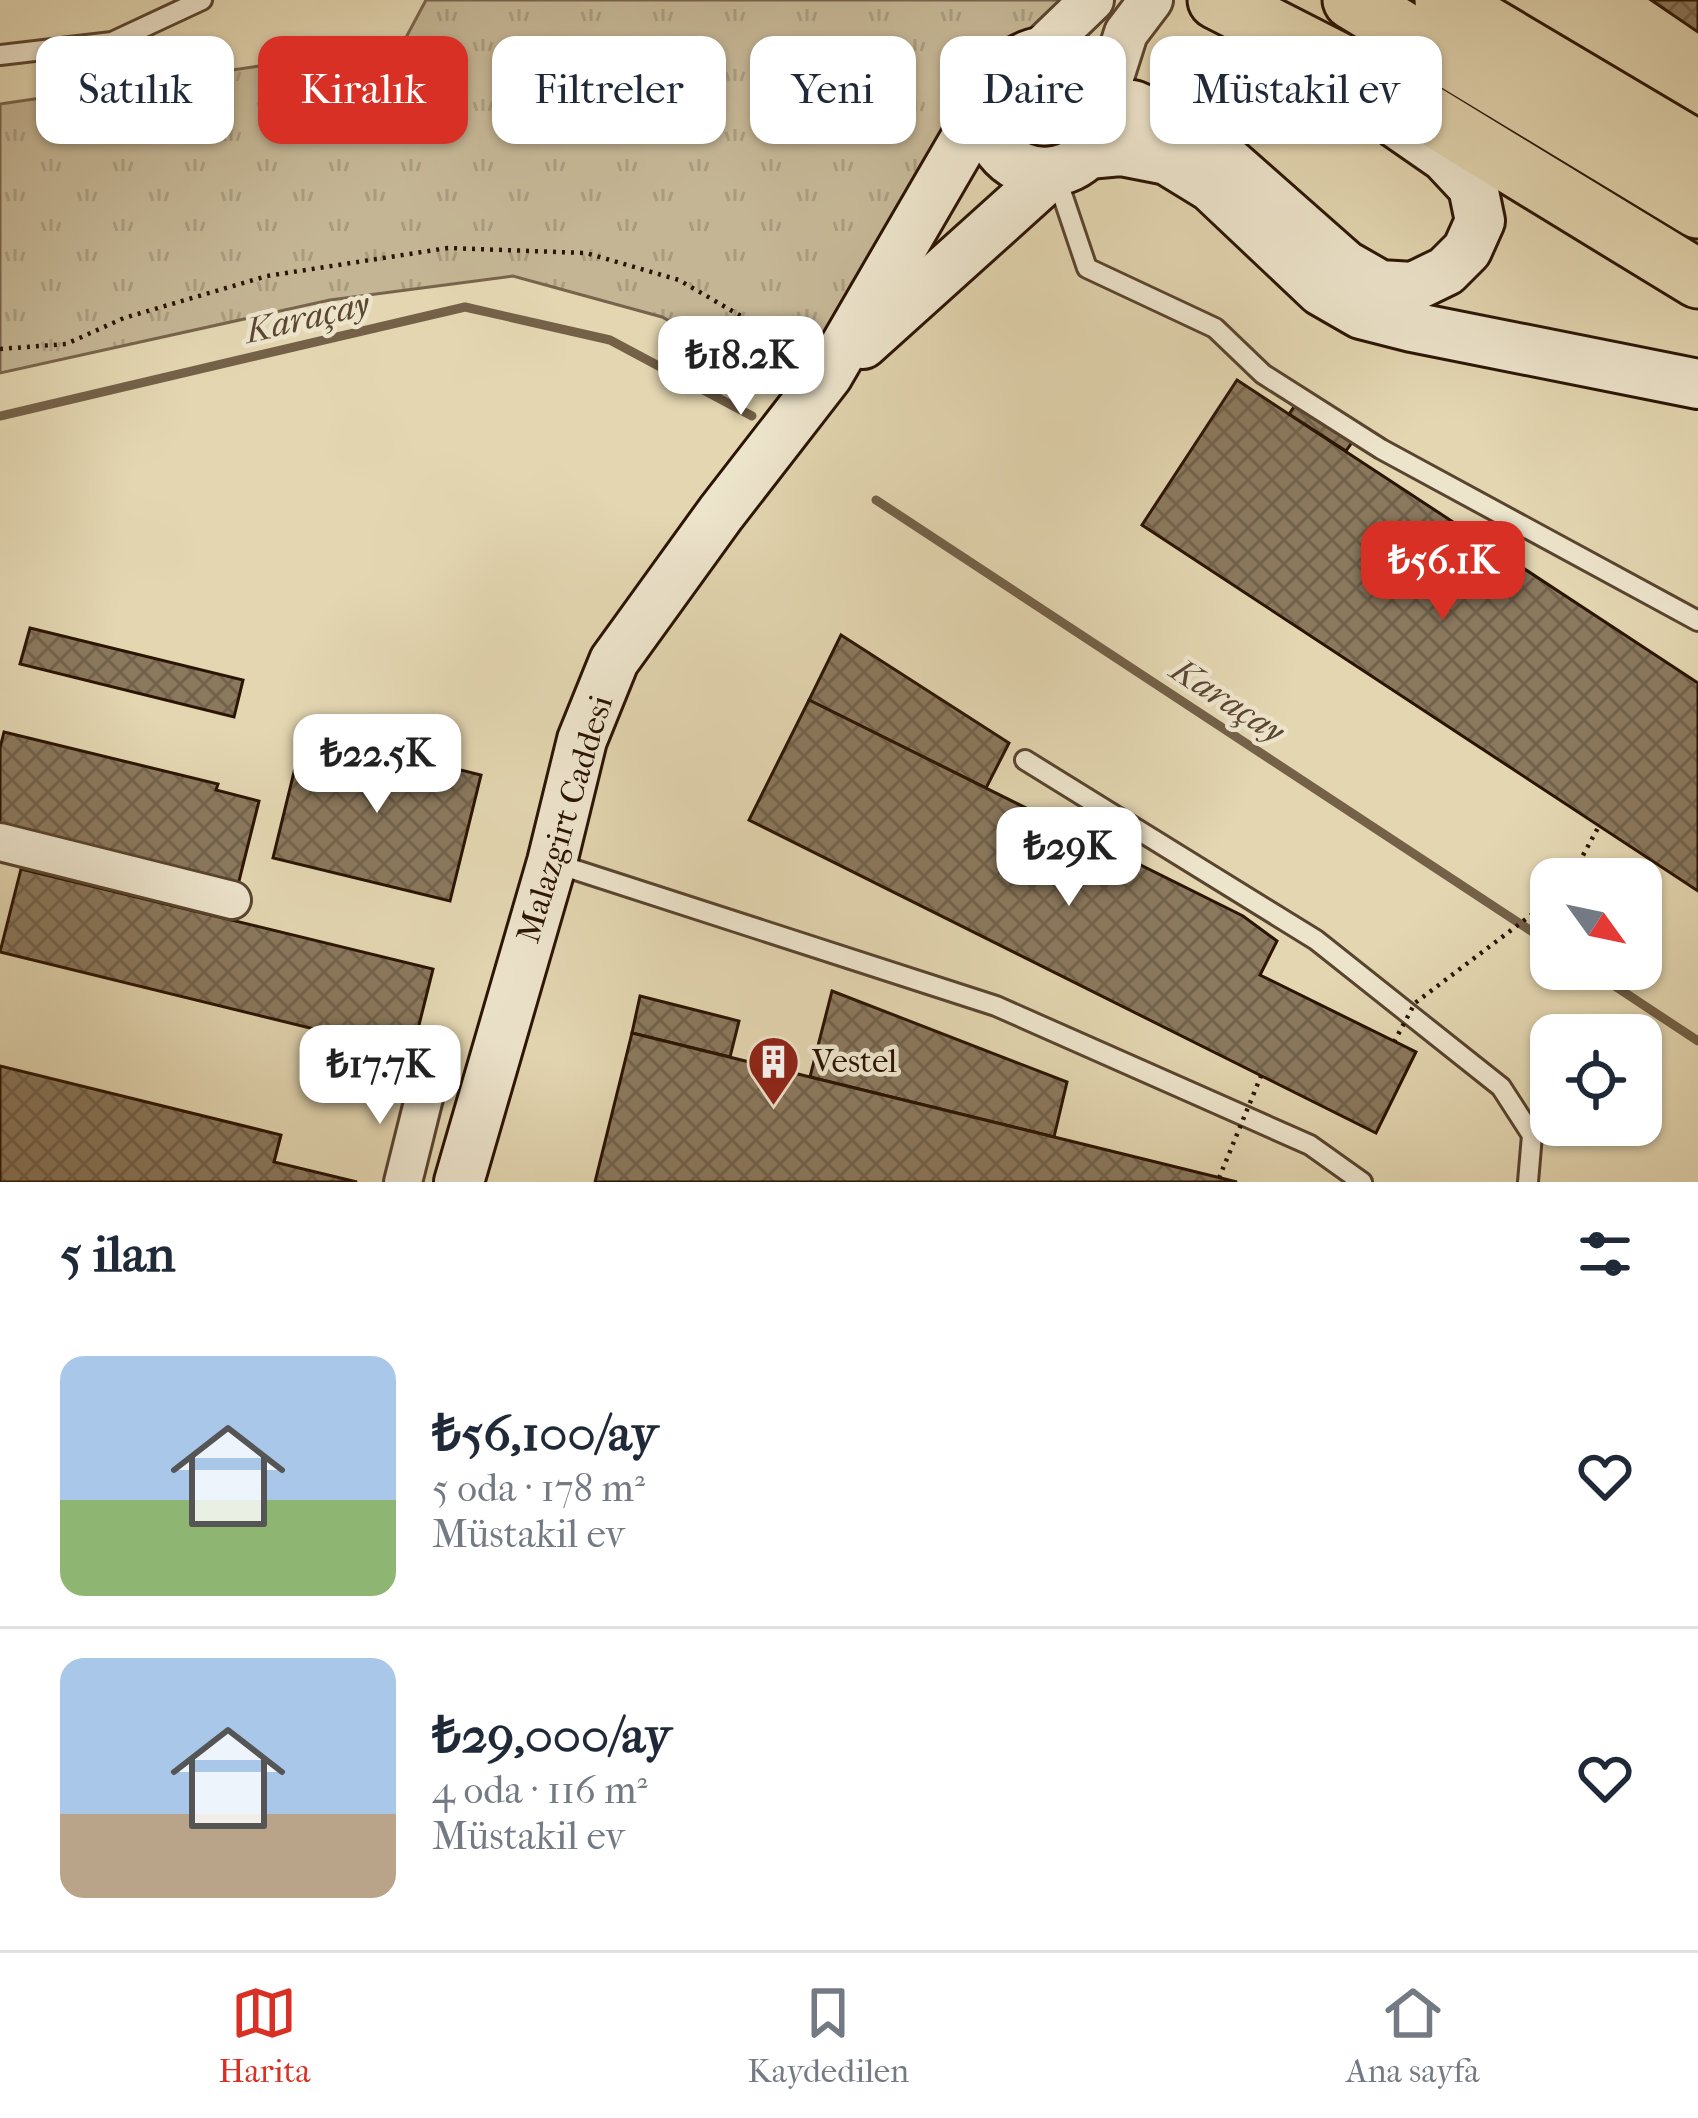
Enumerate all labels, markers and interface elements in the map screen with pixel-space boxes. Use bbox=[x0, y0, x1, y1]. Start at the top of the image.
chip: Satılık bbox=[36, 36, 234, 144]
chip: Kiralık bbox=[258, 36, 468, 144]
chip: Filtreler bbox=[492, 36, 726, 144]
chip: Yeni bbox=[750, 36, 916, 144]
chip: Daire bbox=[940, 36, 1126, 144]
chip: Müstakil ev bbox=[1150, 36, 1442, 144]
water label: Karaçay bbox=[238, 282, 374, 352]
pin: ₺18.2K bbox=[643, 316, 839, 418]
text: ₺18.2K bbox=[685, 332, 797, 378]
pin: ₺56.1K bbox=[1345, 521, 1541, 623]
text: ₺56.1K bbox=[1388, 537, 1498, 583]
water label: Karaçay bbox=[1161, 646, 1293, 753]
street label: Malazgirt Caddesi bbox=[509, 690, 621, 947]
pin: ₺22.5K bbox=[279, 714, 475, 816]
text: ₺22.5K bbox=[320, 730, 434, 776]
pin: ₺29K bbox=[998, 807, 1140, 909]
text: ₺29K bbox=[1023, 823, 1115, 869]
north arrow bbox=[1530, 858, 1662, 990]
map controls bbox=[1530, 858, 1662, 1146]
button: locate bbox=[1530, 1014, 1662, 1146]
pin: ₺17.7K bbox=[282, 1025, 478, 1127]
building icon: Vestel bbox=[745, 1033, 801, 1107]
text: ₺17.7K bbox=[327, 1041, 433, 1087]
place label: Vestel bbox=[811, 1042, 897, 1081]
icon: filters bbox=[1572, 1221, 1638, 1287]
text: 5 ilan bbox=[60, 1224, 175, 1284]
text: ₺56,100/ay bbox=[432, 1403, 658, 1463]
icon: home bbox=[156, 1404, 300, 1548]
icon: heart bbox=[1572, 1443, 1638, 1509]
text: 5 oda · 178 m² bbox=[432, 1465, 645, 1511]
text: Müstakil ev bbox=[432, 1511, 625, 1557]
text: ₺29,000/ay bbox=[432, 1705, 671, 1765]
icon: home bbox=[156, 1706, 300, 1850]
icon: heart bbox=[1572, 1745, 1638, 1811]
text: 4 oda · 116 m² bbox=[432, 1767, 648, 1813]
text: Müstakil ev bbox=[432, 1813, 625, 1859]
tab: Harita bbox=[218, 1980, 311, 2091]
tab: Kaydedilen bbox=[747, 1980, 909, 2091]
tab: Ana sayfa bbox=[1346, 1980, 1480, 2091]

